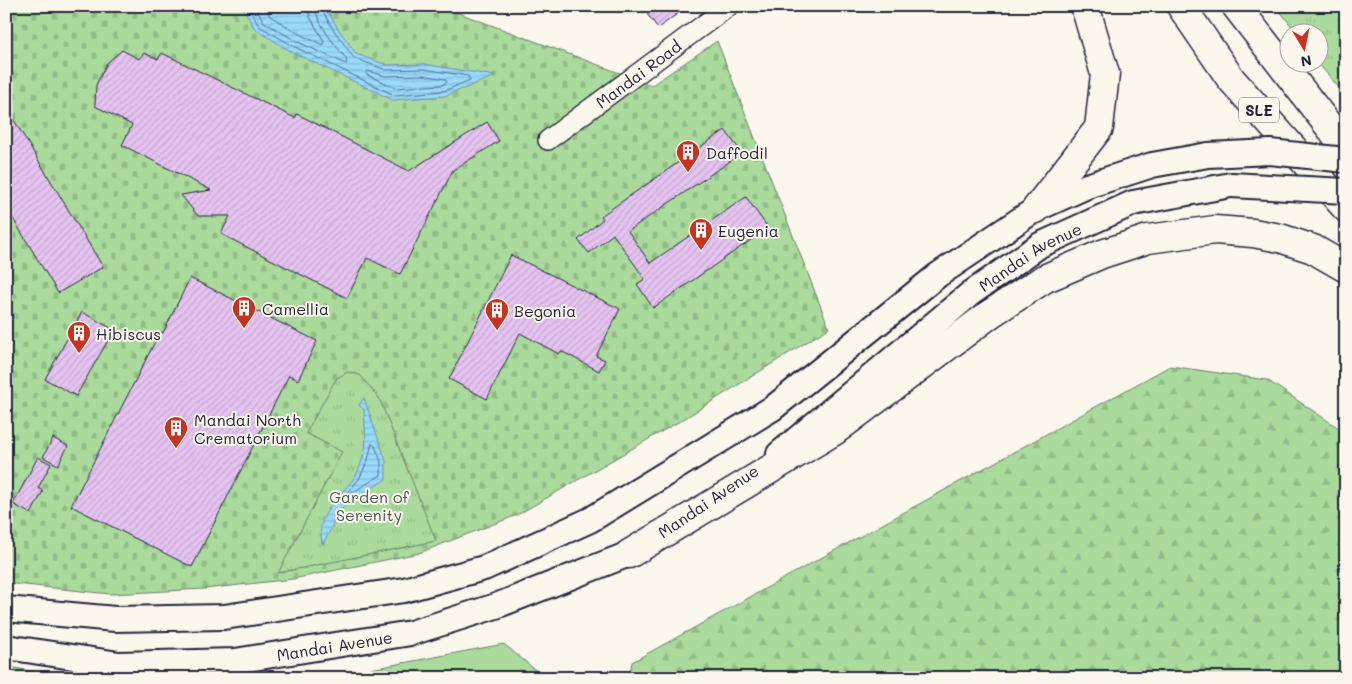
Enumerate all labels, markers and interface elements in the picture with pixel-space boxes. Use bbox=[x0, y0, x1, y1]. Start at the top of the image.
north arrow bbox=[1280, 22, 1330, 72]
street label: Mandai Road bbox=[591, 35, 685, 112]
text: N bbox=[1299, 51, 1313, 72]
road number: SLE bbox=[1239, 98, 1279, 122]
building icon: Daffodil bbox=[675, 139, 701, 173]
place label: Daffodil bbox=[706, 142, 768, 163]
building icon: Eugenia bbox=[688, 217, 714, 251]
street label: Mandai Avenue bbox=[974, 217, 1084, 296]
place label: Eugenia bbox=[718, 220, 779, 241]
building icon: Camellia bbox=[231, 295, 257, 329]
building icon: Begonia bbox=[484, 297, 510, 331]
place label: Camellia bbox=[262, 298, 329, 319]
place label: Begonia bbox=[514, 300, 576, 321]
building icon: Hibiscus bbox=[66, 320, 92, 354]
place label: Hibiscus bbox=[96, 323, 161, 344]
place label: Mandai North Crematorium bbox=[194, 409, 301, 448]
building icon: Mandai North Crematorium bbox=[163, 415, 189, 449]
street label: Mandai Avenue bbox=[654, 460, 762, 542]
park label: Garden of Serenity bbox=[329, 486, 410, 525]
street label: Mandai Avenue bbox=[275, 626, 394, 665]

